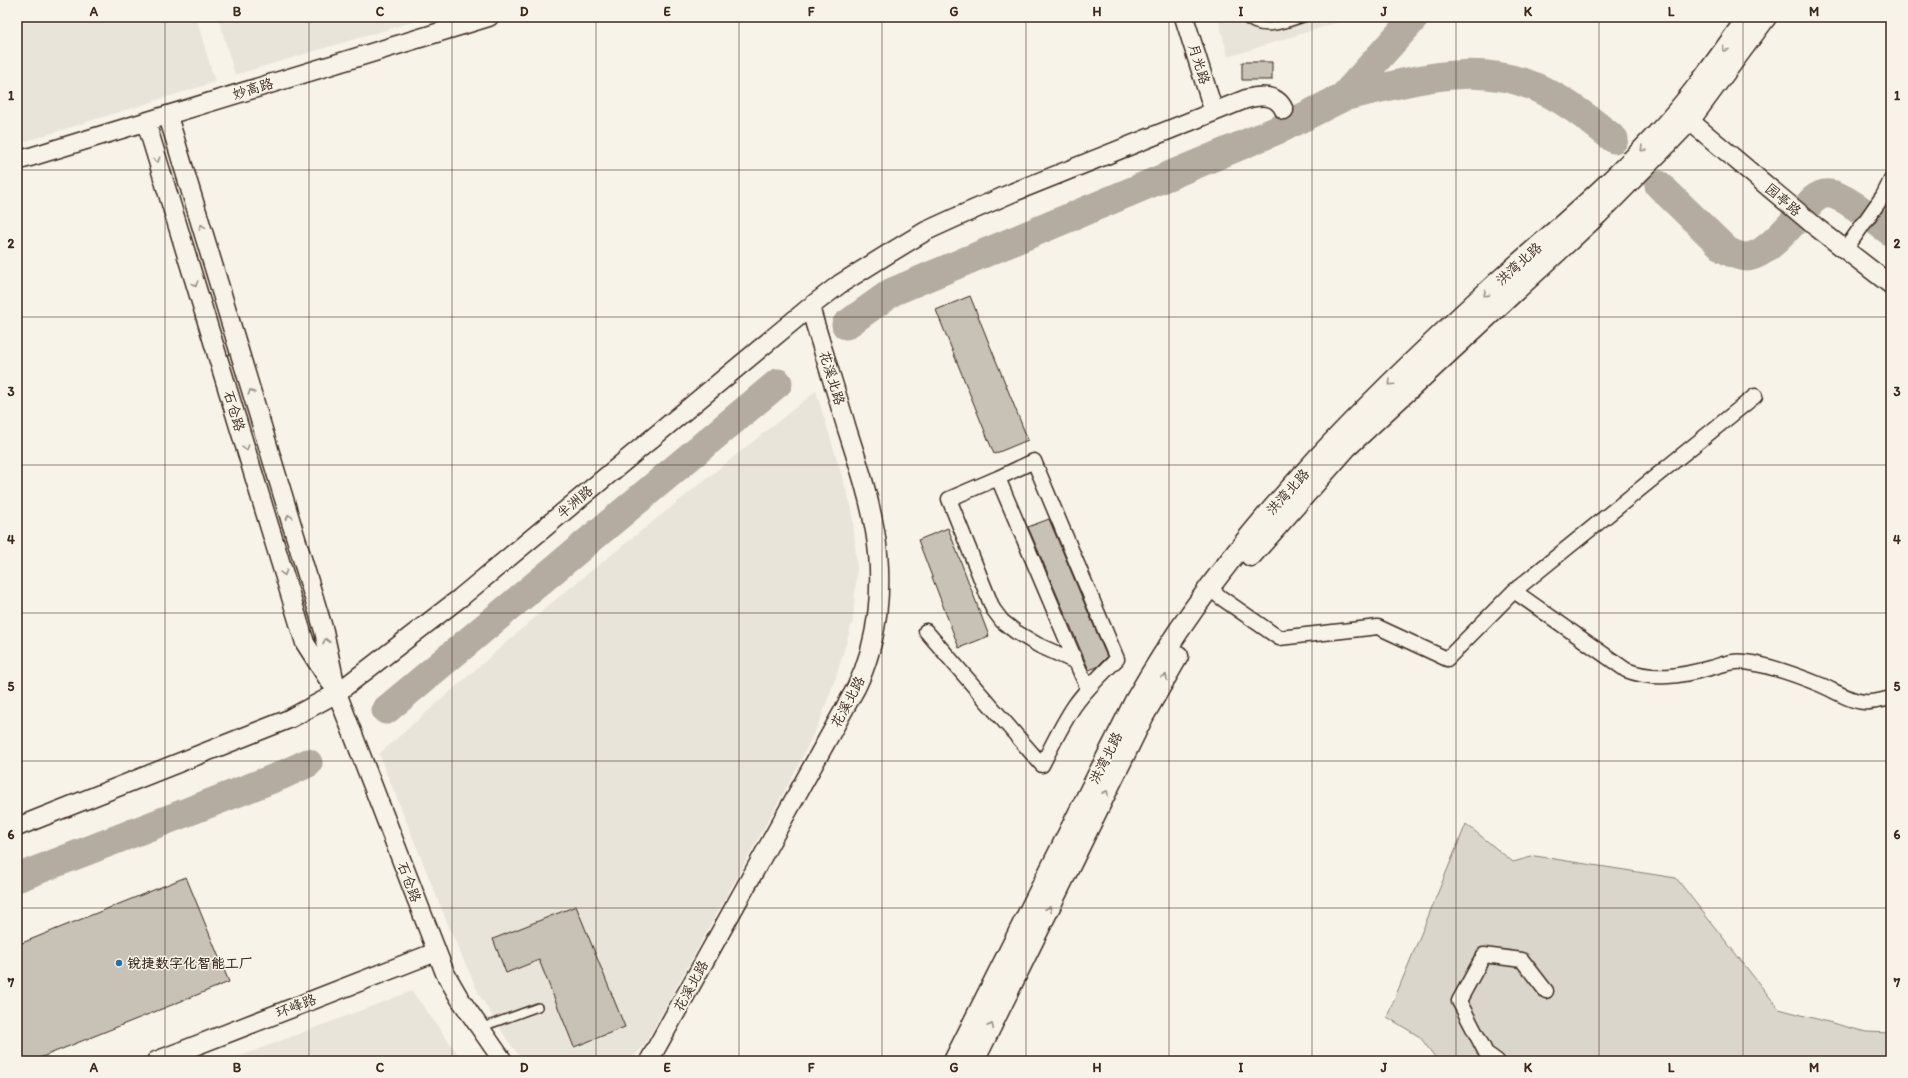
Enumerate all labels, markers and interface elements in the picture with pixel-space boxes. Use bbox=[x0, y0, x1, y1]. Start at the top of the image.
text: A bbox=[89, 4, 99, 19]
text: B bbox=[233, 4, 242, 19]
text: C bbox=[376, 4, 385, 19]
text: D bbox=[520, 4, 529, 19]
text: E bbox=[663, 4, 671, 19]
text: F bbox=[808, 4, 815, 19]
text: G bbox=[950, 4, 959, 19]
text: H bbox=[1093, 4, 1102, 19]
text: I bbox=[1239, 4, 1244, 19]
text: J bbox=[1380, 4, 1388, 19]
text: K bbox=[1524, 4, 1533, 19]
text: L bbox=[1668, 4, 1675, 19]
text: M bbox=[1809, 4, 1819, 19]
street label: 月光路 bbox=[1185, 41, 1213, 87]
one-way arrow bbox=[1723, 44, 1730, 51]
street label: 妙高路 bbox=[230, 75, 276, 103]
text: 1 bbox=[8, 88, 14, 103]
text: 1 bbox=[1894, 88, 1900, 103]
one-way arrow bbox=[1640, 144, 1648, 152]
one-way arrow bbox=[152, 156, 161, 163]
street label: 园亭路 bbox=[1761, 180, 1805, 220]
one-way arrow bbox=[198, 224, 207, 231]
text: 2 bbox=[8, 236, 15, 251]
text: 2 bbox=[1894, 236, 1901, 251]
street label: 洪湾北路 bbox=[1493, 239, 1545, 289]
one-way arrow bbox=[190, 280, 199, 287]
one-way arrow bbox=[1483, 289, 1490, 296]
street label: 花溪北路 bbox=[816, 349, 848, 407]
one-way arrow bbox=[1388, 378, 1396, 386]
text: 3 bbox=[7, 384, 15, 399]
text: 3 bbox=[1893, 384, 1901, 399]
street label: 石仓路 bbox=[220, 388, 248, 434]
one-way arrow bbox=[247, 389, 256, 396]
one-way arrow bbox=[241, 445, 250, 452]
street label: 洪湾北路 bbox=[1263, 466, 1313, 518]
street label: 半洲路 bbox=[553, 482, 597, 522]
one-way arrow bbox=[285, 513, 294, 520]
text: 4 bbox=[7, 532, 15, 547]
text: 4 bbox=[1893, 532, 1901, 547]
one-way arrow bbox=[279, 569, 288, 576]
one-way arrow bbox=[322, 638, 330, 644]
street label: 花溪北路 bbox=[827, 673, 869, 731]
one-way arrow bbox=[1161, 674, 1168, 681]
text: 5 bbox=[8, 679, 15, 694]
text: 5 bbox=[1894, 679, 1901, 694]
street label: 洪湾北路 bbox=[1086, 729, 1126, 787]
one-way arrow bbox=[1101, 790, 1109, 797]
text: 6 bbox=[8, 827, 15, 842]
text: 6 bbox=[1894, 827, 1901, 842]
street label: 石仓路 bbox=[394, 859, 424, 905]
one-way arrow bbox=[1044, 906, 1051, 914]
place label: 锐捷数字化智能工厂 bbox=[127, 955, 253, 972]
street label: 花溪北路 bbox=[670, 957, 712, 1015]
marker: 锐捷数字化智能工厂 bbox=[114, 958, 124, 968]
text: 7 bbox=[7, 975, 15, 990]
text: 7 bbox=[1893, 975, 1901, 990]
street label: 环峰路 bbox=[273, 991, 319, 1021]
one-way arrow bbox=[986, 1023, 994, 1030]
text: A bbox=[89, 1060, 99, 1075]
text: B bbox=[233, 1060, 242, 1075]
text: C bbox=[376, 1060, 385, 1075]
text: D bbox=[520, 1060, 529, 1075]
text: E bbox=[663, 1060, 671, 1075]
text: F bbox=[808, 1060, 815, 1075]
text: G bbox=[950, 1060, 959, 1075]
text: H bbox=[1093, 1060, 1102, 1075]
text: I bbox=[1239, 1060, 1244, 1075]
text: J bbox=[1380, 1060, 1388, 1075]
text: K bbox=[1524, 1060, 1533, 1075]
text: L bbox=[1668, 1060, 1675, 1075]
text: M bbox=[1809, 1060, 1819, 1075]

